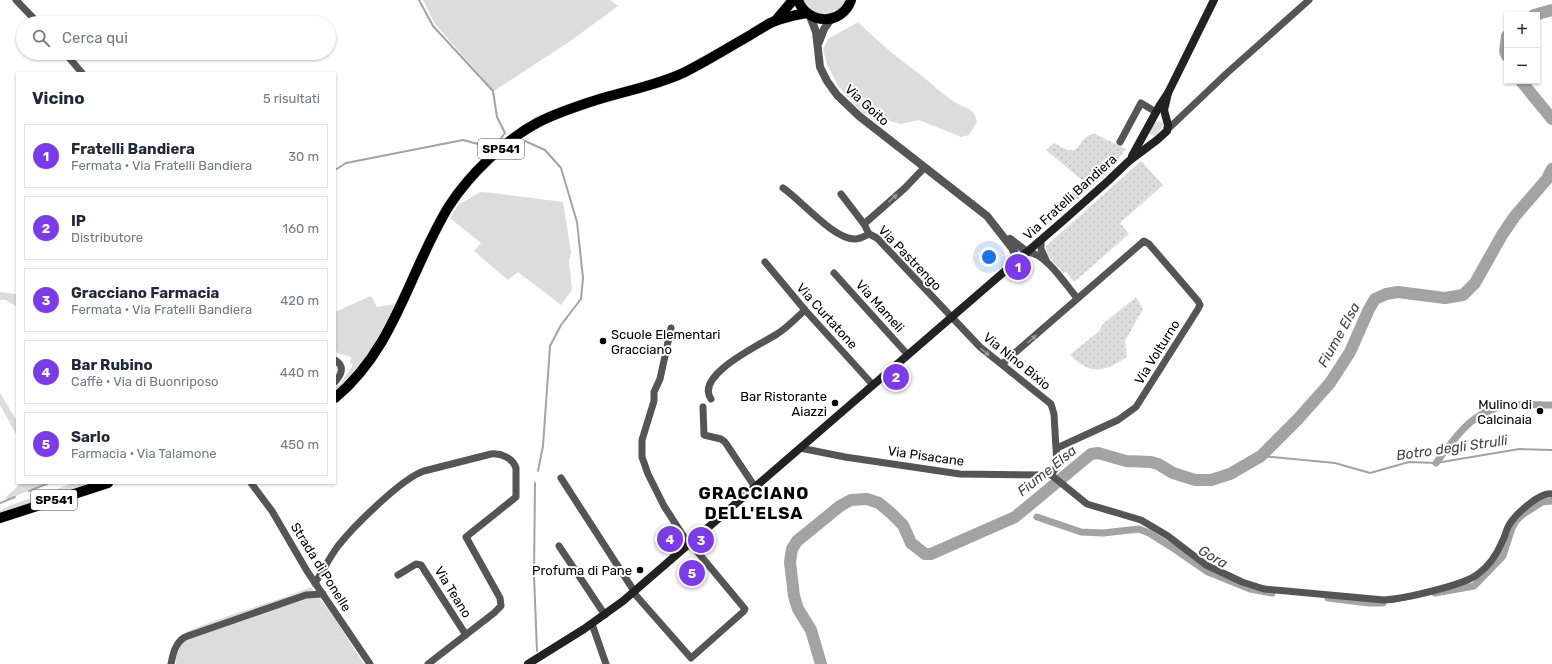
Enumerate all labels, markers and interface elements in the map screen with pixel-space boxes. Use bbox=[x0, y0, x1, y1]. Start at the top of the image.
map controls bbox=[1504, 12, 1540, 84]
button: + bbox=[1504, 12, 1540, 48]
search box bbox=[16, 16, 336, 60]
icon: search bbox=[30, 27, 52, 49]
text: Cerca qui bbox=[62, 29, 128, 47]
button: − bbox=[1504, 48, 1540, 84]
street label: Via Goito bbox=[842, 81, 892, 129]
text: Vicino bbox=[32, 88, 85, 108]
text: 5 risultati bbox=[263, 91, 320, 106]
road number: SP541 bbox=[478, 139, 524, 159]
text: Fratelli Bandiera bbox=[71, 140, 195, 158]
text: 1 bbox=[43, 149, 49, 164]
text: 30 m bbox=[288, 149, 319, 164]
street label: Via Fratelli Bandiera bbox=[1020, 151, 1120, 243]
text: Fermata · Via Fratelli Bandiera bbox=[71, 158, 252, 173]
one-way arrow bbox=[888, 194, 899, 203]
text: IP bbox=[71, 212, 86, 230]
text: 2 bbox=[42, 221, 50, 236]
text: 160 m bbox=[283, 221, 319, 236]
street label: Via Pastrengo bbox=[875, 222, 945, 294]
text: Distributore bbox=[71, 230, 143, 245]
your location bbox=[979, 247, 999, 267]
pin: 1 bbox=[1005, 252, 1031, 282]
street label: Via Mameli bbox=[853, 277, 907, 335]
street label: Via Curtatone bbox=[794, 280, 860, 352]
text: Gracciano Farmacia bbox=[71, 284, 219, 302]
text: 3 bbox=[42, 293, 50, 308]
text: 420 m bbox=[280, 293, 319, 308]
water label: Fiume Elsa bbox=[1314, 300, 1364, 370]
text: Fermata · Via Fratelli Bandiera bbox=[71, 302, 252, 317]
street label: Via Volturno bbox=[1131, 317, 1183, 387]
place label: Scuole Elementari Gracciano bbox=[611, 327, 720, 357]
street label: Via Nino Bixio bbox=[980, 329, 1054, 393]
one-way arrow bbox=[1026, 334, 1037, 343]
marker: Scuole Elementari Gracciano bbox=[598, 336, 608, 346]
one-way arrow bbox=[980, 348, 991, 357]
text: Bar Rubino bbox=[71, 356, 153, 374]
pin: 2 bbox=[883, 362, 909, 392]
text: 4 bbox=[42, 365, 50, 380]
text: 440 m bbox=[280, 365, 319, 380]
text: Caffè · Via di Buonriposo bbox=[71, 374, 219, 389]
place label: Bar Ristorante Aiazzi bbox=[740, 389, 827, 419]
place label: Mulino di Calcinaia bbox=[1477, 397, 1532, 427]
marker: Bar Ristorante Aiazzi bbox=[830, 398, 840, 408]
marker: Mulino di Calcinaia bbox=[1535, 406, 1545, 416]
text: Sarlo bbox=[71, 428, 110, 446]
water label: Botro degli Strulli bbox=[1395, 432, 1509, 464]
text: 5 bbox=[42, 437, 50, 452]
text: 450 m bbox=[280, 437, 319, 452]
water label: Fiume Elsa bbox=[1014, 442, 1080, 500]
street label: Via Pisacane bbox=[887, 443, 965, 469]
text: Farmacia · Via Talamone bbox=[71, 446, 217, 461]
district label: GRACCIANO DELL'ELSA bbox=[699, 483, 809, 523]
road number: SP541 bbox=[31, 490, 77, 510]
street label: Strada di Ponelle bbox=[288, 520, 354, 614]
pin: 4 bbox=[657, 524, 683, 554]
pin: 3 bbox=[688, 525, 714, 555]
water label: Gora bbox=[1195, 542, 1231, 572]
pin: 5 bbox=[679, 558, 705, 588]
place label: Profuma di Pane bbox=[532, 563, 632, 578]
street label: Via Teano bbox=[431, 564, 475, 620]
marker: Profuma di Pane bbox=[635, 565, 645, 575]

